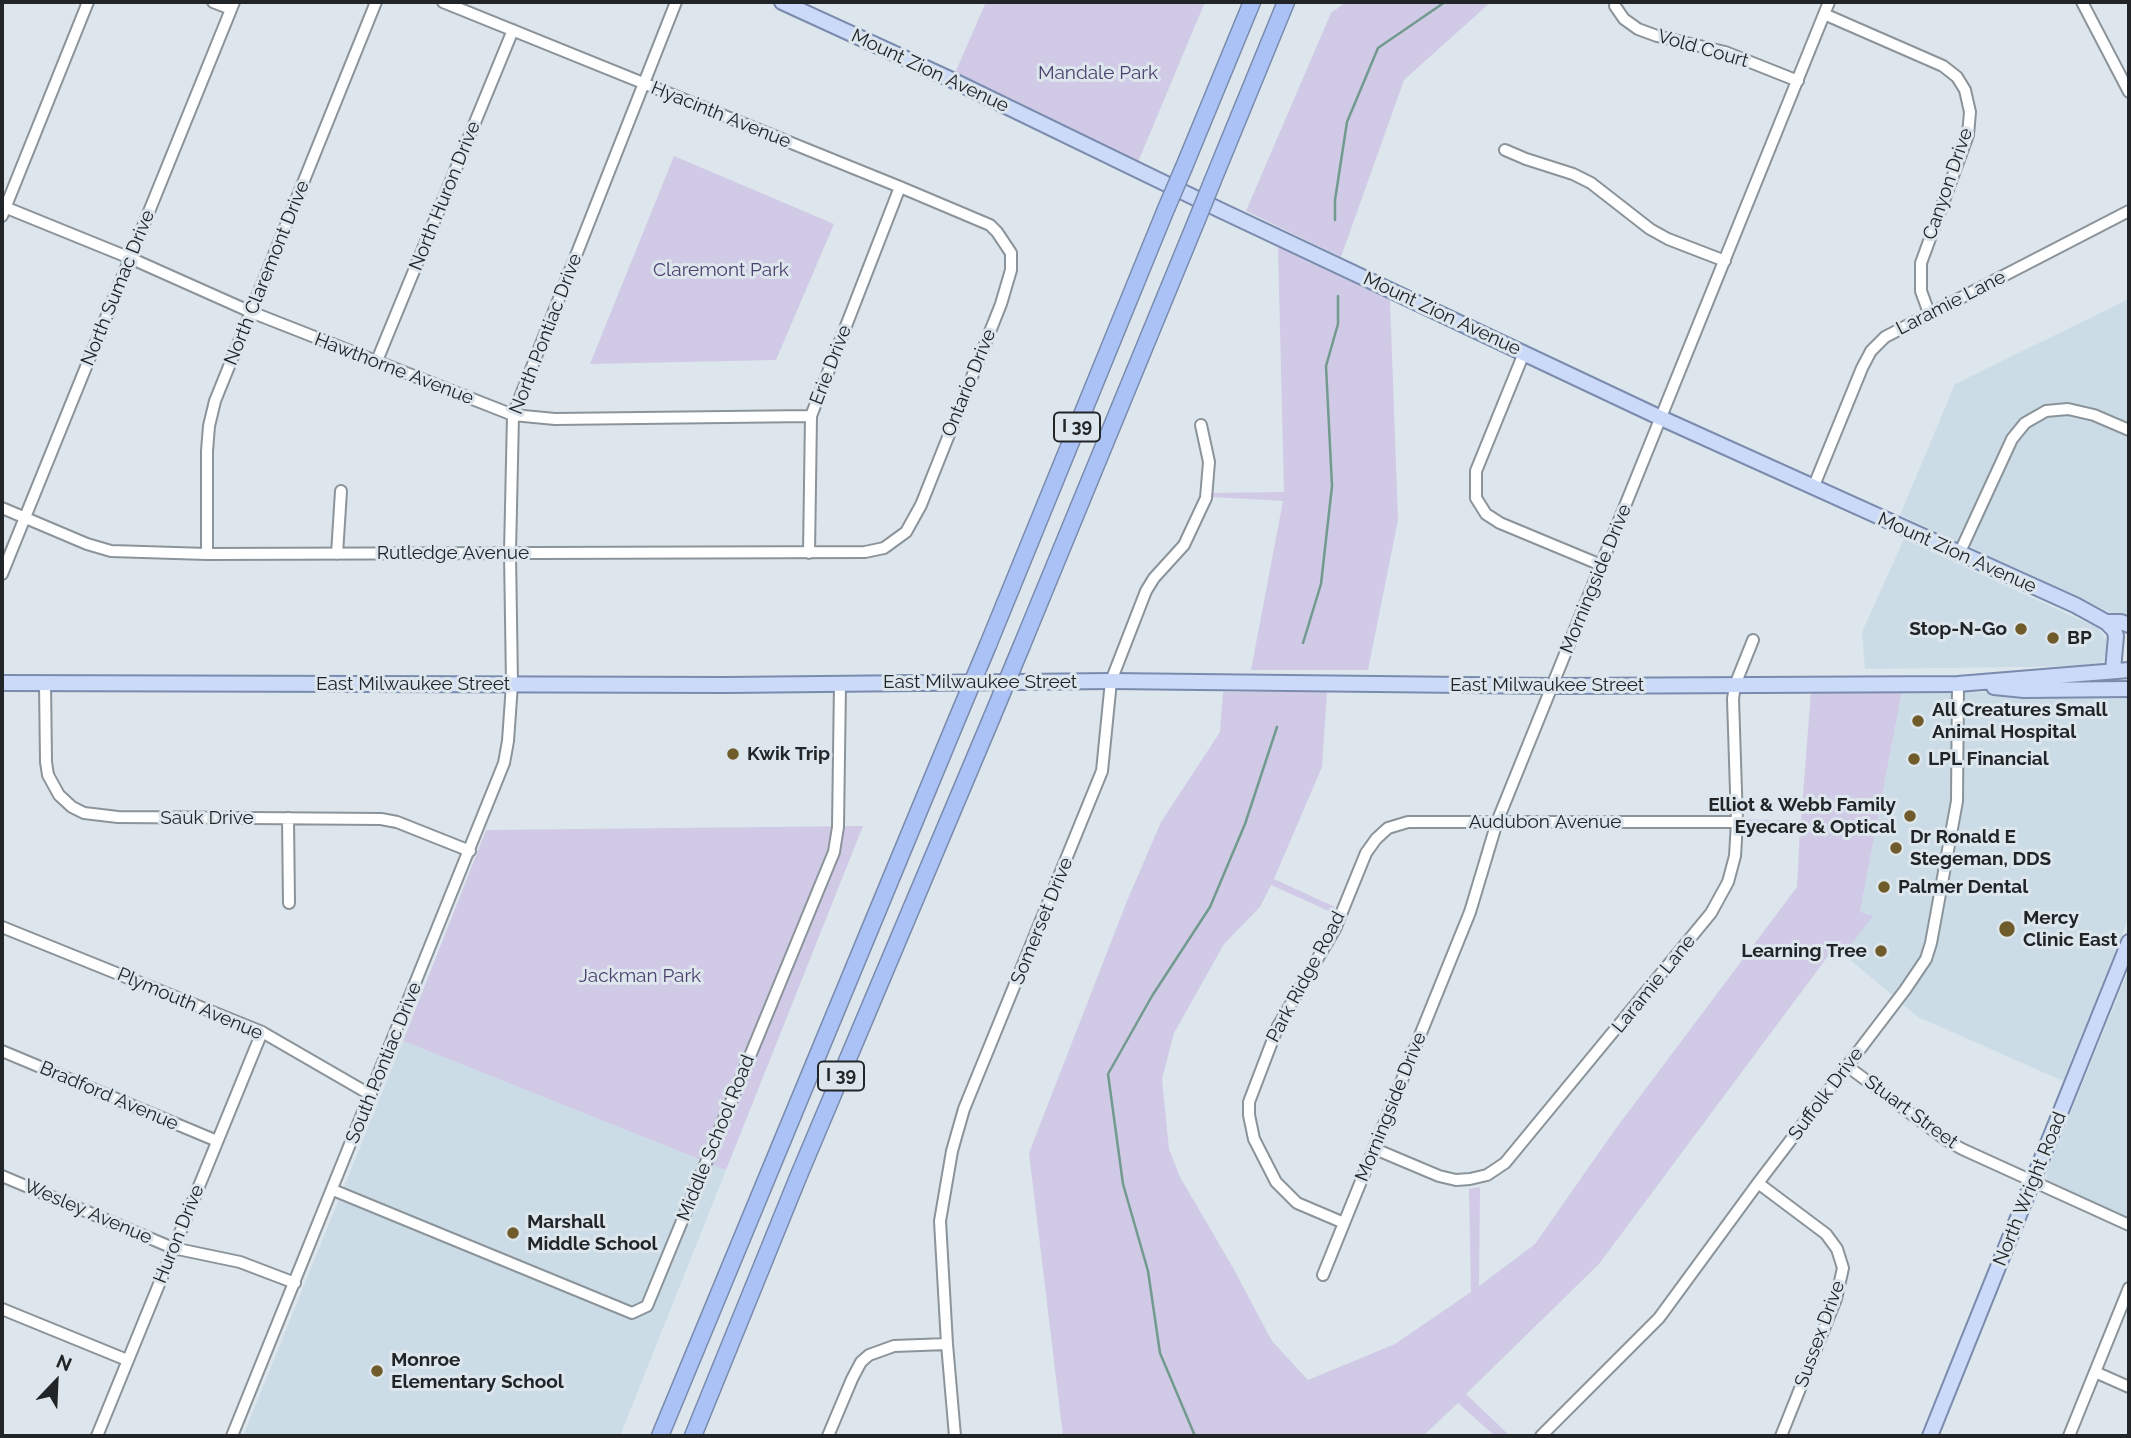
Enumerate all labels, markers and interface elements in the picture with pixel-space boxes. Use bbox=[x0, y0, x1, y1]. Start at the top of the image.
street label: Mount Zion Avenue bbox=[848, 24, 1012, 118]
street label: Vold Court bbox=[1655, 25, 1751, 73]
park label: Mandale Park bbox=[1038, 62, 1158, 84]
street label: Hyacinth Avenue bbox=[648, 77, 794, 153]
street label: North Huron Drive bbox=[405, 118, 485, 274]
street label: Canyon Drive bbox=[1918, 125, 1978, 243]
street label: North Claremont Drive bbox=[220, 177, 314, 369]
street label: North Sumac Drive bbox=[76, 207, 160, 369]
street label: North Pontiac Drive bbox=[505, 250, 587, 418]
park label: Claremont Park bbox=[653, 259, 789, 281]
street label: Laramie Lane bbox=[1893, 266, 2009, 340]
street label: Mount Zion Avenue bbox=[1360, 267, 1524, 361]
street label: Erie Drive bbox=[805, 322, 857, 408]
street label: Ontario Drive bbox=[937, 326, 1001, 440]
street label: Hawthorne Avenue bbox=[311, 328, 477, 410]
road number: I 39 bbox=[1054, 412, 1100, 442]
street label: Morningside Drive bbox=[1556, 501, 1636, 657]
street label: Mount Zion Avenue bbox=[1874, 508, 2040, 598]
street label: Rutledge Avenue bbox=[377, 542, 529, 564]
place label: Stop-N-Go bbox=[1909, 618, 2007, 640]
marker: Stop-N-Go bbox=[2013, 621, 2029, 637]
place label: BP bbox=[2067, 627, 2092, 649]
marker: BP bbox=[2045, 630, 2061, 646]
street label: East Milwaukee Street bbox=[883, 671, 1077, 693]
street label: East Milwaukee Street bbox=[316, 673, 510, 695]
street label: East Milwaukee Street bbox=[1450, 674, 1644, 696]
place label: All Creatures Small Animal Hospital bbox=[1932, 699, 2108, 743]
marker: All Creatures Small Animal Hospital bbox=[1910, 713, 1926, 729]
place label: Kwik Trip bbox=[747, 743, 830, 765]
marker: Kwik Trip bbox=[725, 746, 741, 762]
place label: LPL Financial bbox=[1928, 748, 2049, 770]
marker: LPL Financial bbox=[1906, 751, 1922, 767]
place label: Elliot & Webb Family Eyecare & Optical bbox=[1708, 794, 1896, 838]
street label: Sauk Drive bbox=[160, 807, 254, 829]
marker: Elliot & Webb Family Eyecare & Optical bbox=[1902, 808, 1918, 824]
street label: Audubon Avenue bbox=[1469, 811, 1621, 833]
place label: Dr Ronald E Stegeman, DDS bbox=[1910, 826, 2051, 870]
marker: Dr Ronald E Stegeman, DDS bbox=[1888, 840, 1904, 856]
street label: Somerset Drive bbox=[1006, 854, 1078, 988]
place label: Palmer Dental bbox=[1898, 876, 2028, 898]
marker: Palmer Dental bbox=[1876, 879, 1892, 895]
place label: Mercy Clinic East bbox=[2023, 907, 2117, 951]
street label: Park Ridge Road bbox=[1262, 908, 1350, 1046]
marker: Mercy Clinic East bbox=[1997, 919, 2017, 939]
street label: Laramie Lane bbox=[1607, 930, 1701, 1038]
place label: Learning Tree bbox=[1741, 940, 1867, 962]
marker: Learning Tree bbox=[1873, 943, 1889, 959]
street label: Plymouth Avenue bbox=[114, 963, 266, 1045]
park label: Jackman Park bbox=[579, 965, 701, 987]
street label: South Pontiac Drive bbox=[341, 979, 427, 1147]
street label: Morningside Drive bbox=[1351, 1029, 1431, 1185]
street label: Suffolk Drive bbox=[1784, 1043, 1868, 1145]
street label: Middle School Road bbox=[672, 1052, 760, 1224]
street label: Bradford Avenue bbox=[36, 1057, 182, 1135]
road number: I 39 bbox=[818, 1062, 864, 1091]
street label: Stuart Street bbox=[1860, 1070, 1962, 1154]
street label: North Wright Road bbox=[1989, 1109, 2071, 1269]
street label: Wesley Avenue bbox=[21, 1175, 155, 1249]
street label: Huron Drive bbox=[149, 1181, 209, 1287]
place label: Marshall Middle School bbox=[527, 1211, 658, 1255]
marker: Marshall Middle School bbox=[505, 1225, 521, 1241]
street label: Sussex Drive bbox=[1790, 1278, 1850, 1390]
north arrow bbox=[21, 1347, 91, 1417]
place label: Monroe Elementary School bbox=[391, 1349, 564, 1393]
text: N bbox=[53, 1350, 75, 1376]
marker: Monroe Elementary School bbox=[369, 1363, 385, 1379]

